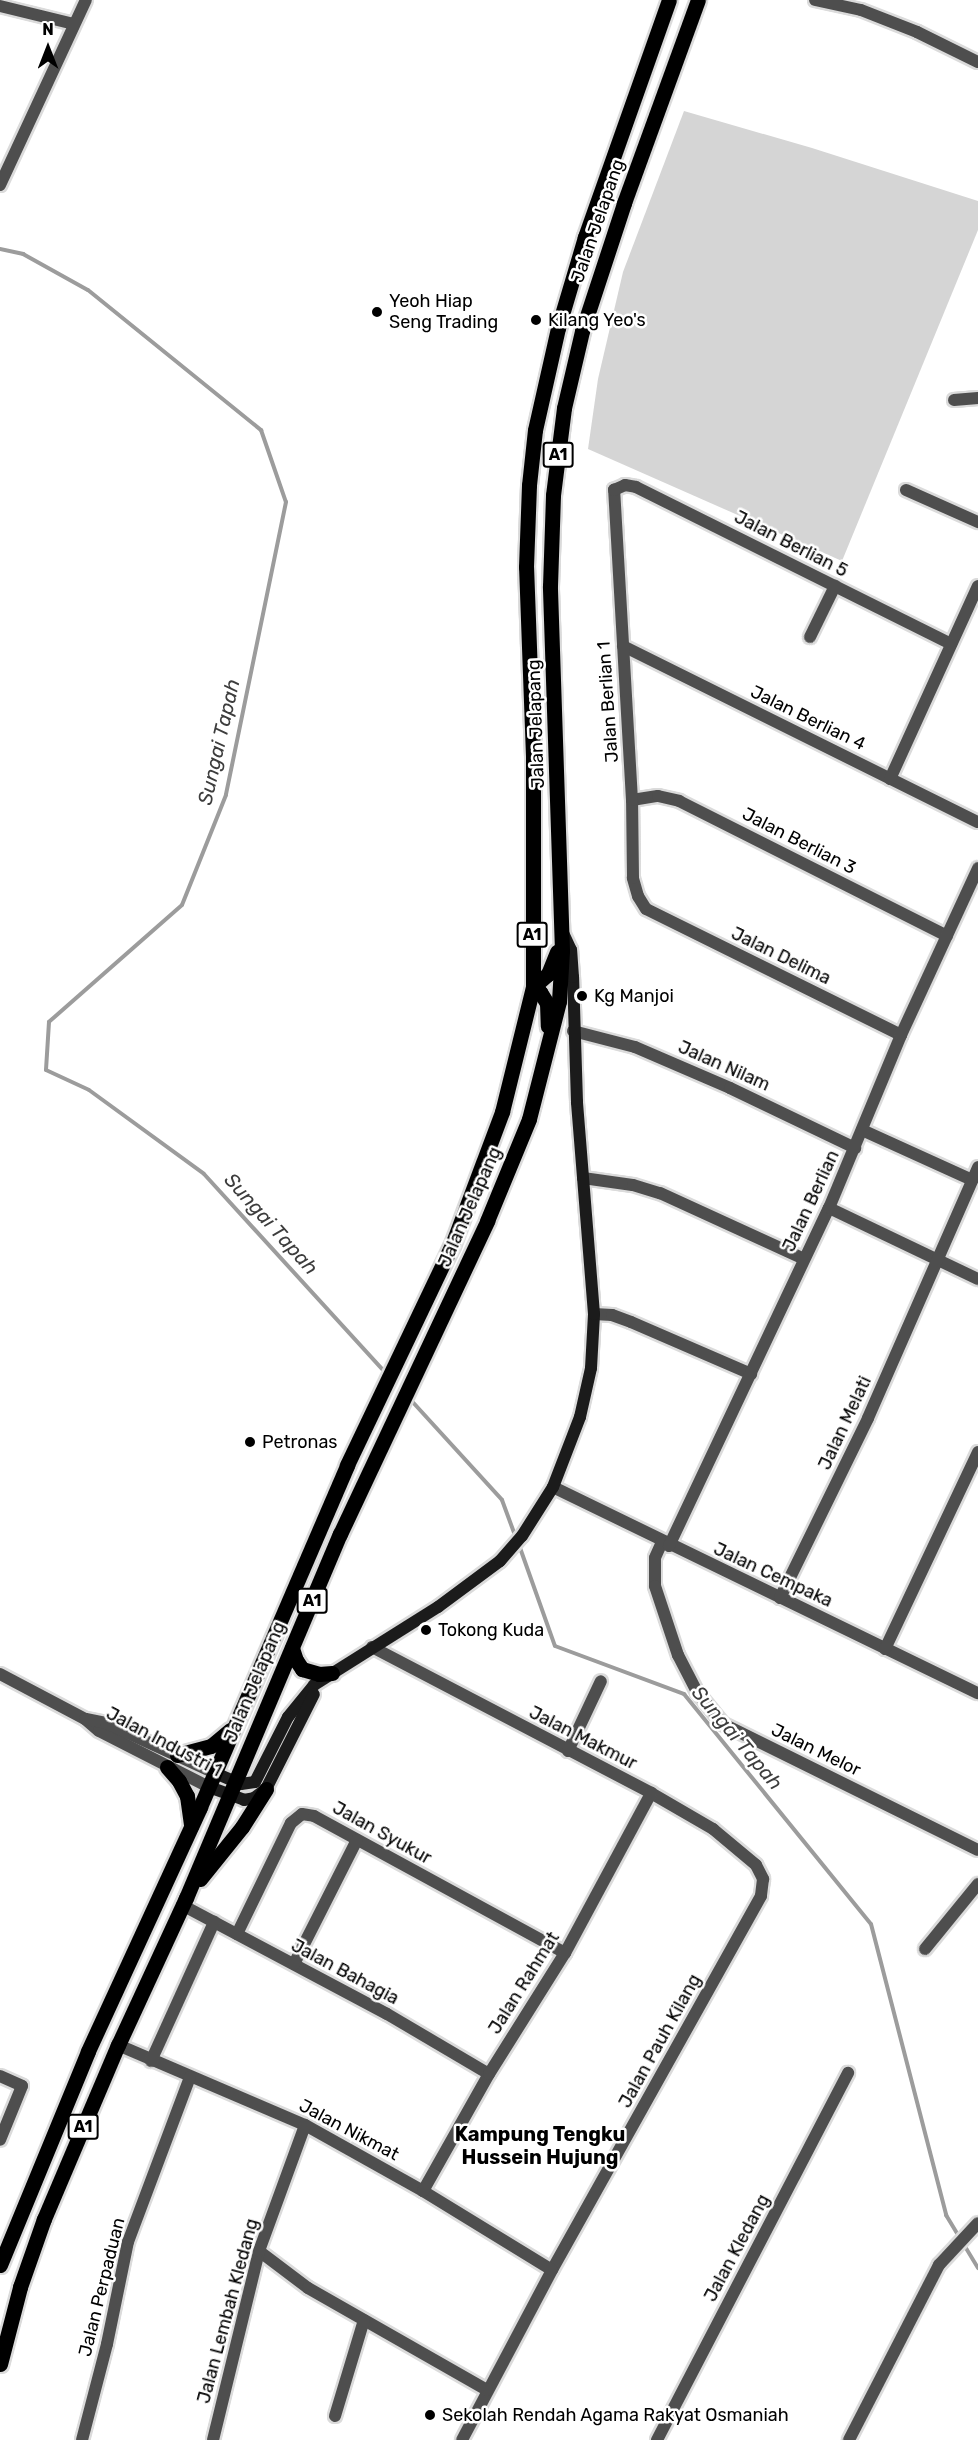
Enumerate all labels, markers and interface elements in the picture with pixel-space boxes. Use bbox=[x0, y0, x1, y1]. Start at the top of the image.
north arrow bbox=[18, 18, 78, 78]
text: N bbox=[42, 20, 54, 39]
street label: Jalan Jelapang bbox=[567, 156, 629, 286]
place label: Yeoh Hiap Seng Trading bbox=[389, 291, 499, 334]
marker: Yeoh Hiap Seng Trading bbox=[370, 305, 384, 319]
place label: Kilang Yeo's bbox=[548, 309, 646, 331]
marker: Kilang Yeo's bbox=[529, 313, 543, 327]
road number: A1 bbox=[542, 442, 574, 468]
street label: Jalan Berlian 5 bbox=[731, 506, 851, 582]
street label: Jalan Berlian 1 bbox=[593, 641, 623, 763]
street label: Jalan Jelapang bbox=[523, 659, 549, 789]
water label: Sungai Tapah bbox=[193, 676, 245, 808]
street label: Jalan Berlian 4 bbox=[747, 681, 869, 755]
street label: Jalan Berlian 3 bbox=[739, 803, 859, 879]
road number: A1 bbox=[516, 922, 548, 948]
street label: Jalan Delima bbox=[728, 923, 834, 989]
place label: Kg Manjoi bbox=[594, 985, 674, 1007]
marker: Kg Manjoi bbox=[575, 989, 589, 1003]
street label: Jalan Nilam bbox=[675, 1036, 773, 1096]
street label: Jalan Jelapang bbox=[434, 1144, 506, 1270]
street label: Jalan Berlian bbox=[778, 1147, 844, 1255]
water label: Sungai Tapah bbox=[219, 1168, 323, 1280]
street label: Jalan Melati bbox=[814, 1373, 876, 1473]
place label: Petronas bbox=[262, 1431, 338, 1453]
marker: Petronas bbox=[243, 1435, 257, 1449]
street label: Jalan Cempaka bbox=[710, 1538, 836, 1612]
road number: A1 bbox=[296, 1588, 328, 1614]
street label: Jalan Jelapang bbox=[220, 1618, 290, 1746]
place label: Tokong Kuda bbox=[438, 1619, 544, 1641]
marker: Tokong Kuda bbox=[419, 1623, 433, 1637]
water label: Sungai Tapah bbox=[686, 1681, 788, 1795]
street label: Jalan Industri 1 bbox=[103, 1702, 225, 1782]
street label: Jalan Makmur bbox=[525, 1702, 641, 1774]
street label: Jalan Melor bbox=[768, 1719, 864, 1781]
street label: Jalan Syukur bbox=[329, 1797, 435, 1869]
street label: Jalan Rahmat bbox=[484, 1928, 564, 2038]
street label: Jalan Bahagia bbox=[287, 1935, 403, 2009]
street label: Jalan Pauh Kilang bbox=[614, 1970, 706, 2112]
street label: Jalan Nikmat bbox=[295, 2095, 403, 2165]
road number: A1 bbox=[66, 2114, 100, 2140]
district label: Kampung Tengku Hussein Hujung bbox=[454, 2122, 626, 2169]
street label: Jalan Kledang bbox=[700, 2191, 774, 2305]
street label: Jalan Perpaduan bbox=[74, 2215, 130, 2359]
street label: Jalan Lembah Kledang bbox=[193, 2216, 263, 2406]
place label: Sekolah Rendah Agama Rakyat Osmaniah bbox=[442, 2404, 789, 2426]
marker: Sekolah Rendah Agama Rakyat Osmaniah bbox=[423, 2408, 437, 2422]

